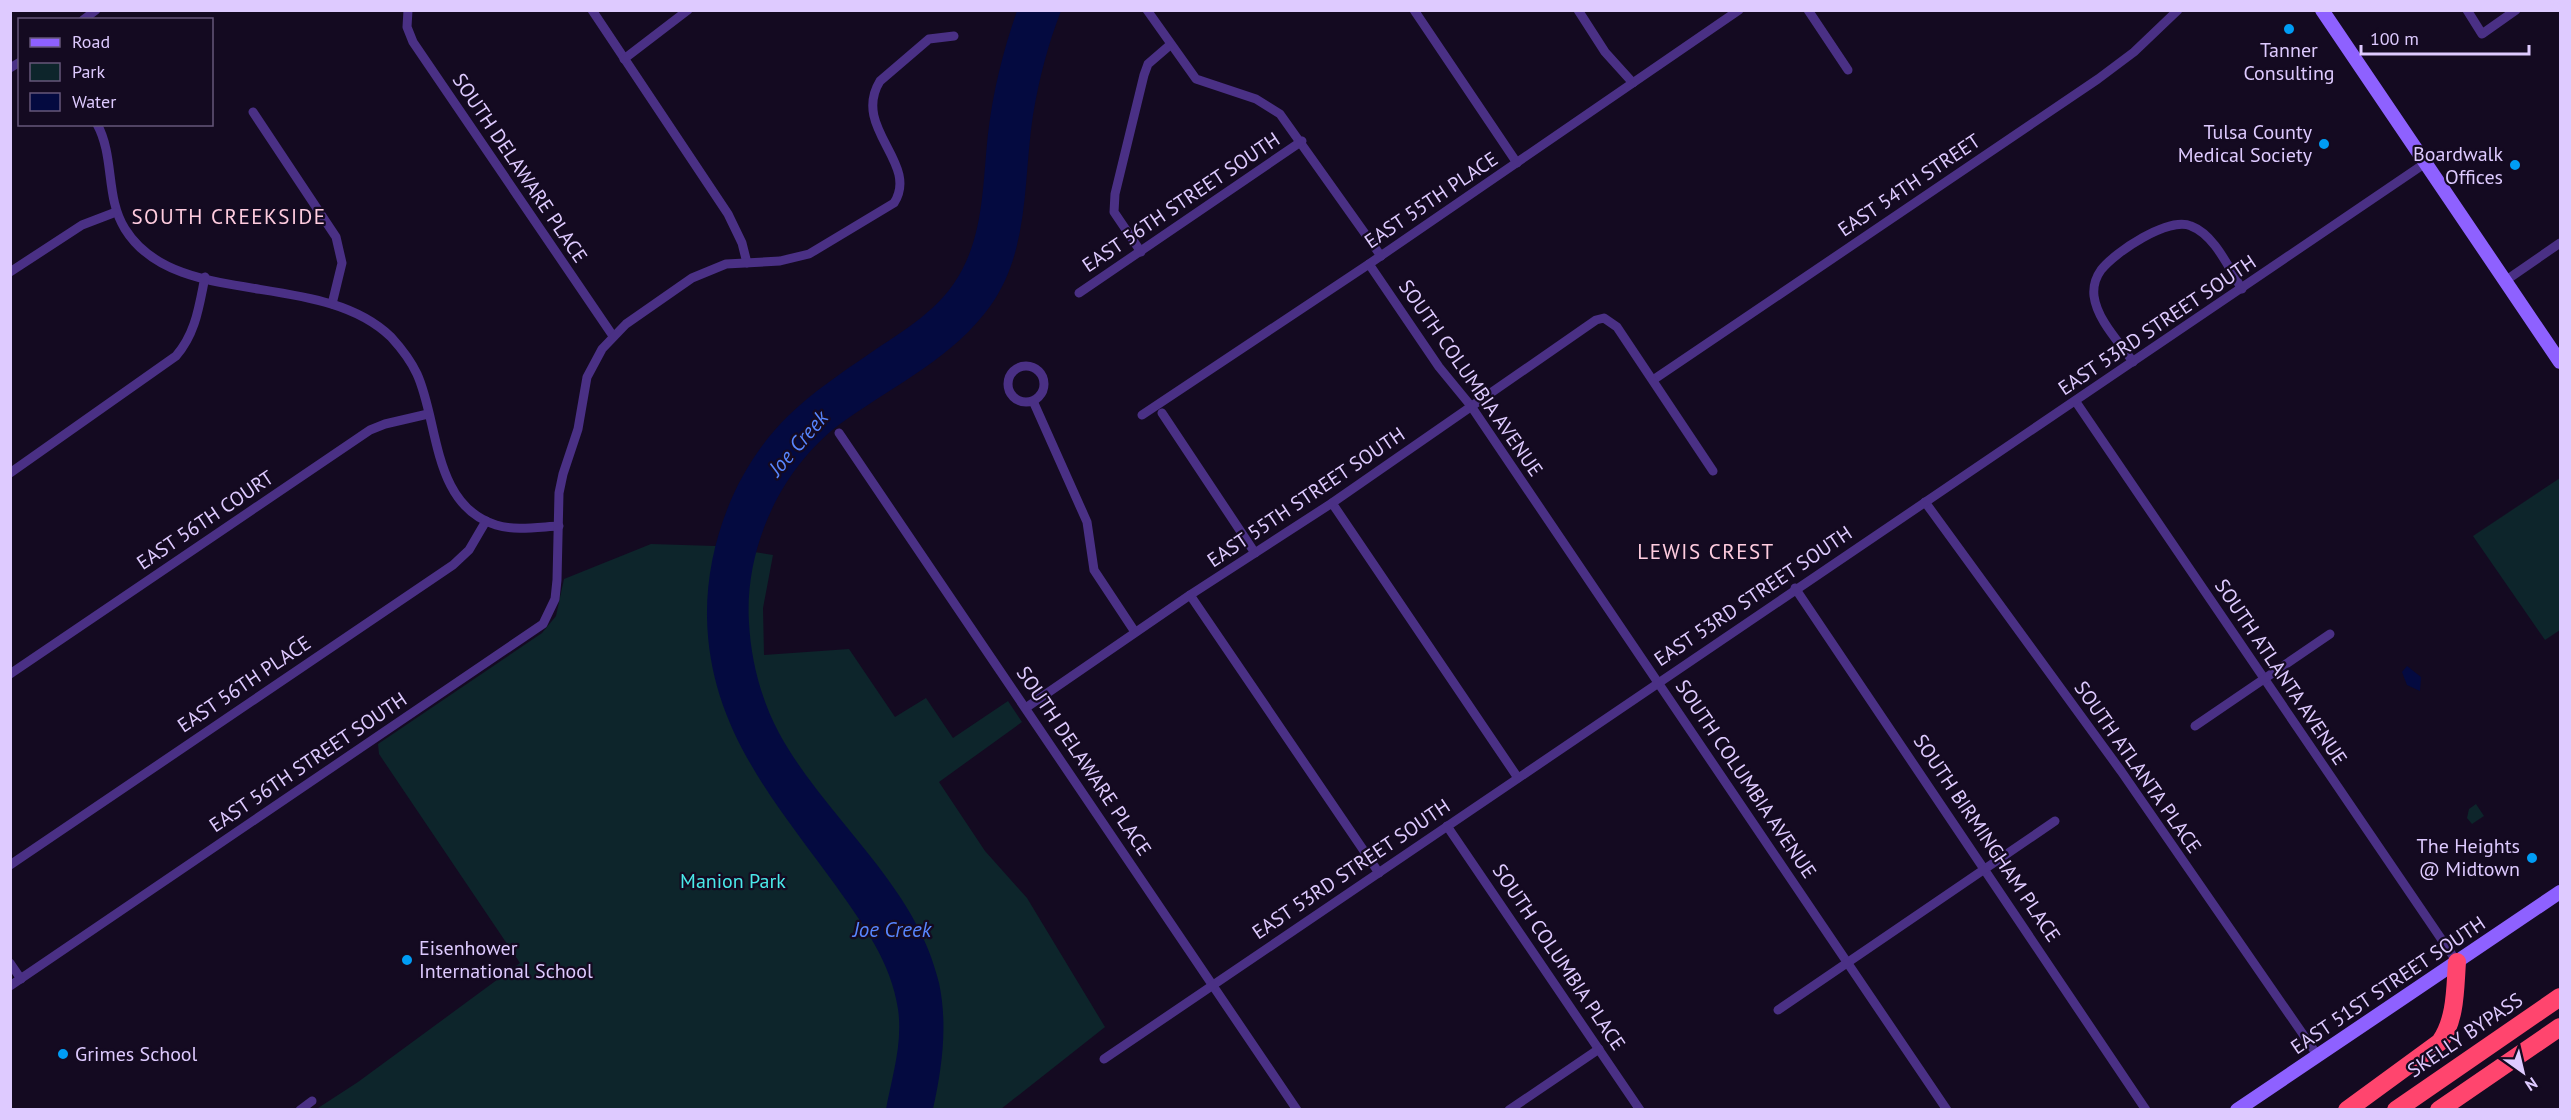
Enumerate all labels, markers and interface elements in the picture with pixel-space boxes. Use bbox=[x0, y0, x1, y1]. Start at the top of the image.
legend bbox=[18, 18, 213, 126]
scale bar bbox=[2361, 18, 2529, 56]
marker: Tanner Consulting bbox=[2282, 22, 2296, 36]
text: 100 m bbox=[2370, 27, 2419, 50]
text: Road bbox=[72, 30, 110, 53]
place label: Tanner Consulting bbox=[2243, 37, 2335, 86]
text: Park bbox=[72, 60, 105, 83]
street label: SOUTH DELAWARE PLACE bbox=[447, 68, 593, 268]
text: Water bbox=[72, 90, 116, 113]
place label: Tulsa County Medical Society bbox=[2178, 119, 2313, 168]
street label: EAST 56TH STREET SOUTH bbox=[1077, 126, 1285, 278]
street label: EAST 54TH STREET bbox=[1833, 128, 1985, 242]
marker: Tulsa County Medical Society bbox=[2317, 137, 2331, 151]
place label: Boardwalk Offices bbox=[2413, 141, 2503, 190]
street label: EAST 55TH PLACE bbox=[1359, 146, 1503, 254]
marker: Boardwalk Offices bbox=[2508, 158, 2522, 172]
district label: SOUTH CREEKSIDE bbox=[131, 203, 327, 230]
street label: EAST 53RD STREET SOUTH bbox=[2053, 249, 2261, 401]
street label: SOUTH COLUMBIA AVENUE bbox=[1393, 275, 1549, 481]
water label: Joe Creek bbox=[761, 403, 835, 483]
street label: EAST 55TH STREET SOUTH bbox=[1202, 421, 1410, 573]
street label: EAST 56TH COURT bbox=[132, 465, 278, 575]
street label: EAST 53RD STREET SOUTH bbox=[1649, 520, 1857, 672]
district label: LEWIS CREST bbox=[1637, 538, 1775, 565]
street label: SOUTH ATLANTA AVENUE bbox=[2209, 574, 2353, 770]
street label: EAST 56TH PLACE bbox=[172, 630, 316, 738]
street label: SOUTH DELAWARE PLACE bbox=[1011, 661, 1157, 861]
street label: SOUTH COLUMBIA AVENUE bbox=[1670, 675, 1822, 883]
street label: SOUTH ATLANTA PLACE bbox=[2069, 676, 2207, 858]
street label: EAST 56TH STREET SOUTH bbox=[204, 686, 412, 838]
street label: SOUTH BIRMINGHAM PLACE bbox=[1908, 729, 2066, 947]
street label: EAST 53RD STREET SOUTH bbox=[1247, 793, 1455, 945]
place label: The Heights @ Midtown bbox=[2417, 833, 2520, 882]
marker: The Heights @ Midtown bbox=[2525, 851, 2539, 865]
street label: SOUTH COLUMBIA PLACE bbox=[1487, 859, 1631, 1055]
park label: Manion Park bbox=[680, 868, 786, 894]
street label: EAST 51ST STREET SOUTH bbox=[2286, 910, 2490, 1060]
water label: Joe Creek bbox=[851, 916, 933, 943]
place label: Eisenhower International School bbox=[419, 935, 593, 984]
marker: Eisenhower International School bbox=[400, 953, 414, 967]
street label: SKELLY BYPASS bbox=[2402, 987, 2528, 1083]
place label: Grimes School bbox=[75, 1041, 198, 1067]
north arrow bbox=[2493, 1042, 2553, 1102]
marker: Grimes School bbox=[56, 1047, 70, 1061]
text: N bbox=[2521, 1073, 2541, 1096]

